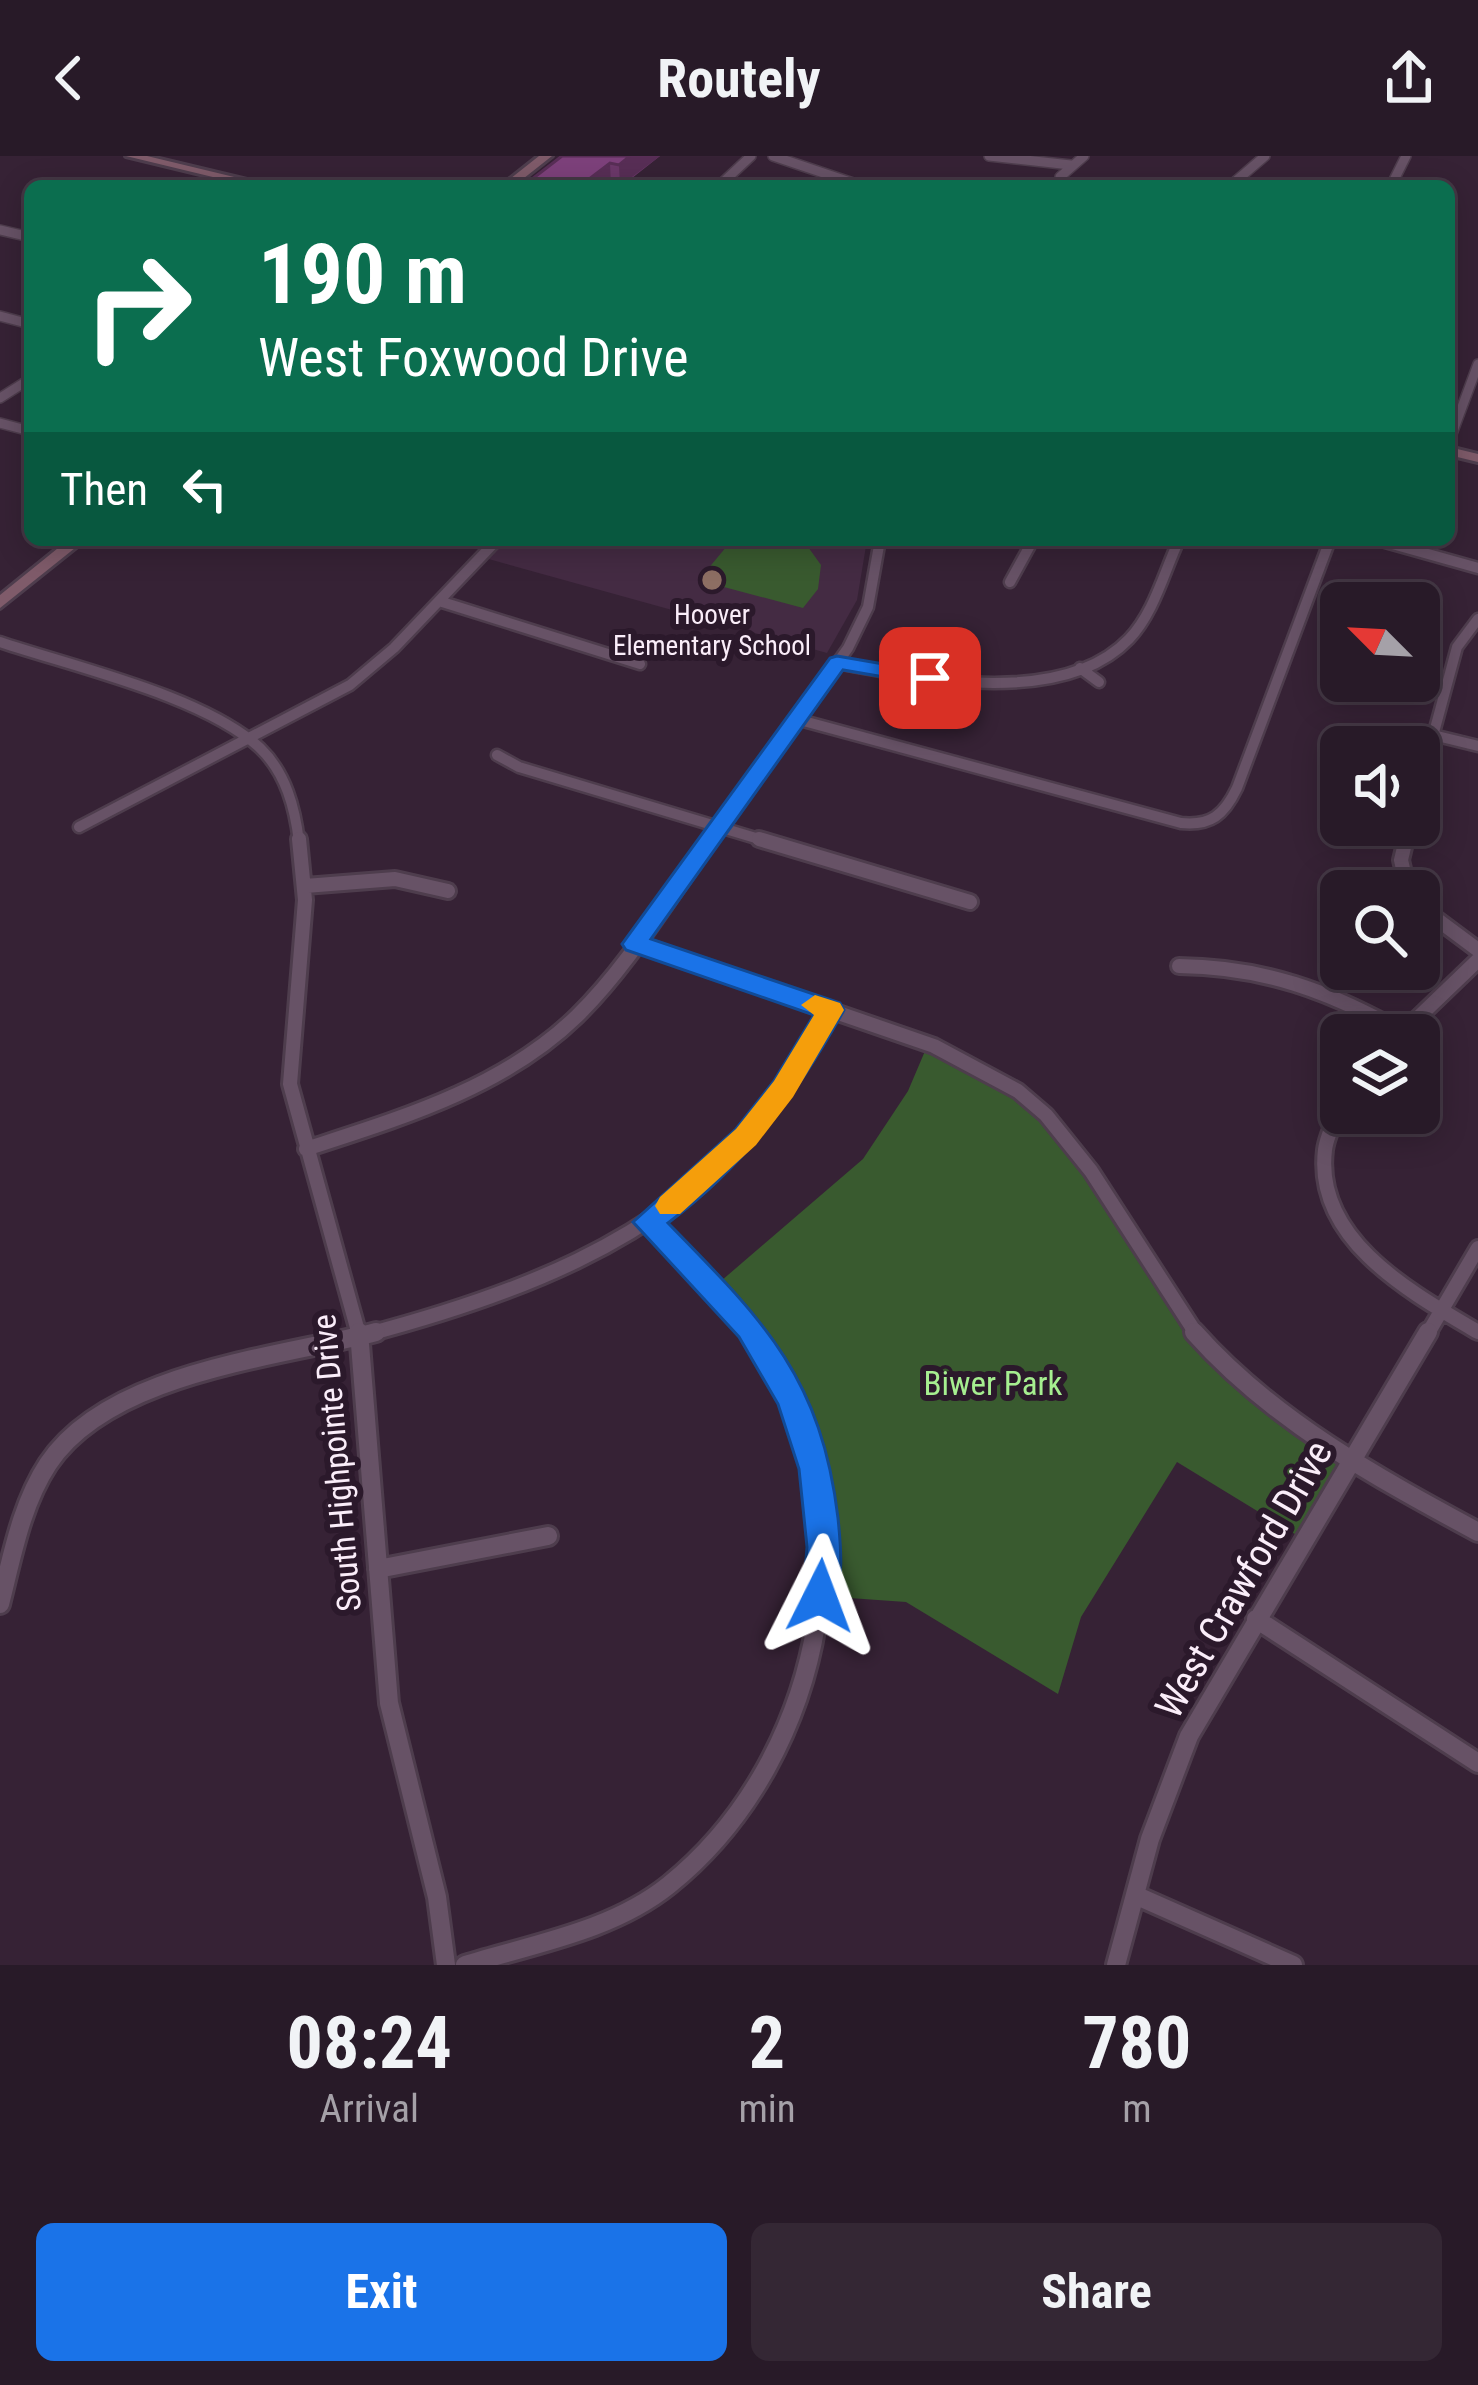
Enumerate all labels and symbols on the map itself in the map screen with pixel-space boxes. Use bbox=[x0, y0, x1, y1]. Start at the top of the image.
marker: Hoover Elementary School bbox=[699, 567, 725, 593]
north arrow bbox=[1320, 582, 1440, 702]
place label: Hoover Elementary School bbox=[613, 599, 811, 662]
pin bbox=[879, 627, 981, 729]
street label: South Highpointe Drive bbox=[304, 1313, 369, 1613]
park label: Biwer Park bbox=[924, 1364, 1063, 1403]
street label: West Crawford Drive bbox=[1146, 1433, 1342, 1726]
position arrow bbox=[757, 1533, 883, 1659]

